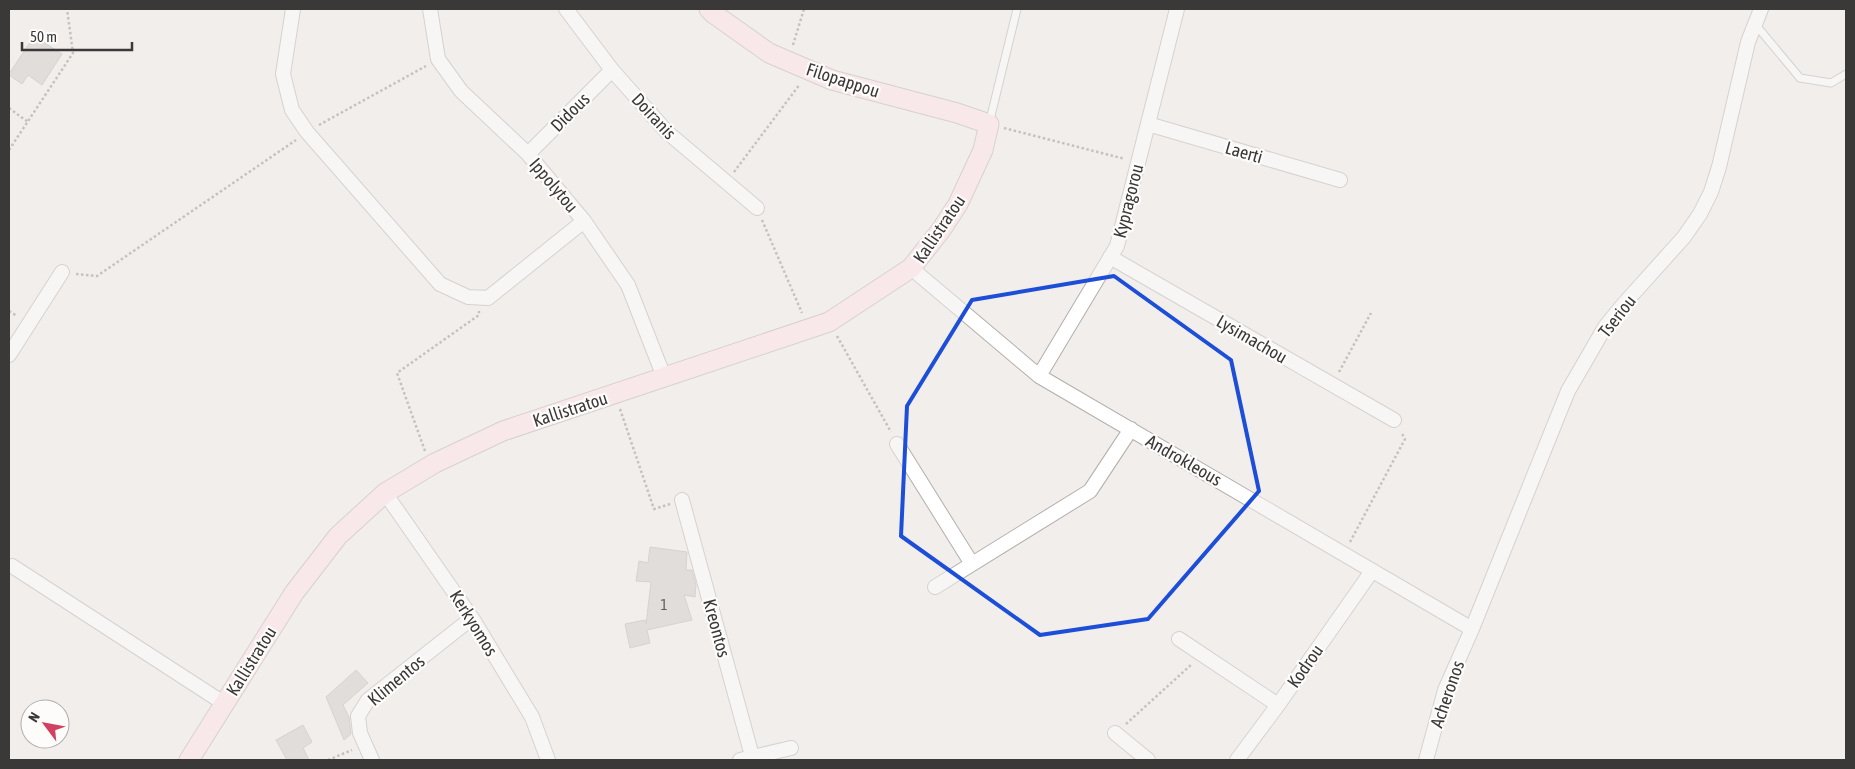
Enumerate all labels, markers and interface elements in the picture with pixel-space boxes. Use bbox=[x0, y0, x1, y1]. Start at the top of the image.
scale bar bbox=[22, 20, 132, 52]
text: 50 m bbox=[30, 28, 57, 45]
street label: Filopappou bbox=[804, 58, 882, 102]
street label: Didous bbox=[546, 88, 594, 136]
street label: Doiranis bbox=[627, 89, 681, 143]
street label: Laerti bbox=[1223, 137, 1265, 167]
street label: Ippolytou bbox=[525, 154, 583, 216]
street label: Kypragorou bbox=[1109, 162, 1147, 240]
street label: Kallistratou bbox=[909, 191, 969, 267]
street label: Tseriou bbox=[1594, 291, 1640, 341]
street label: Lysimachou bbox=[1213, 310, 1291, 368]
street label: Kallistratou bbox=[530, 387, 610, 431]
street label: Androkleous bbox=[1142, 430, 1226, 490]
street label: Kerkyomos bbox=[446, 586, 502, 660]
house number: 1 bbox=[660, 596, 668, 613]
street label: Kreontos bbox=[699, 597, 735, 659]
street label: Kallistratou bbox=[222, 623, 280, 699]
street label: Kodrou bbox=[1283, 640, 1327, 692]
street label: Klimentos bbox=[363, 650, 429, 710]
street label: Acheronos bbox=[1426, 658, 1468, 730]
north arrow bbox=[20, 699, 70, 749]
text: N bbox=[25, 709, 43, 725]

